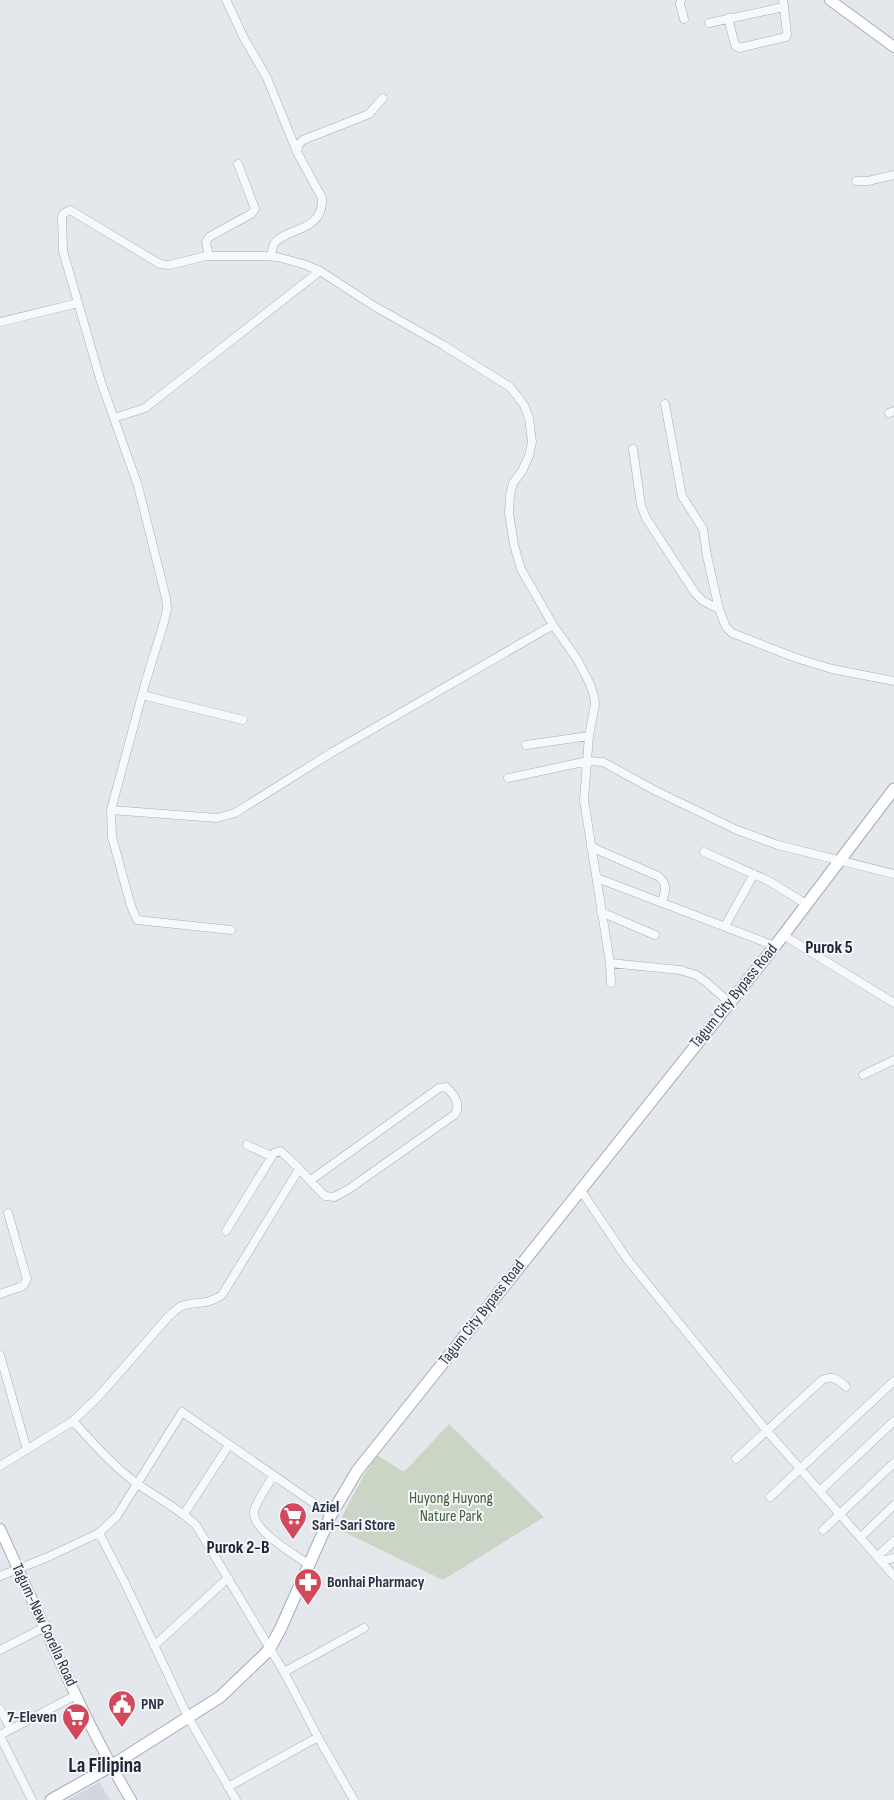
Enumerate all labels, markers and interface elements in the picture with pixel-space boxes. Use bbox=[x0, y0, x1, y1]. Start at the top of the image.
district label: Purok 5 bbox=[805, 937, 853, 958]
street label: Tagum City Bypass Road bbox=[686, 940, 782, 1052]
street label: Tagum City Bypass Road bbox=[435, 1257, 529, 1369]
park label: Huyong Huyong Nature Park bbox=[409, 1489, 493, 1526]
place label: Aziel Sari-Sari Store bbox=[311, 1498, 396, 1535]
supermarket icon: Aziel Sari-Sari Store bbox=[278, 1501, 308, 1540]
district label: Purok 2-B bbox=[207, 1537, 270, 1558]
street label: Tagum-New Corella Road bbox=[7, 1561, 81, 1689]
pharmacy icon: Bonhai Pharmacy bbox=[293, 1567, 323, 1606]
place label: Bonhai Pharmacy bbox=[327, 1573, 425, 1592]
public building icon: PNP bbox=[107, 1689, 137, 1728]
place label: PNP bbox=[141, 1695, 164, 1714]
supermarket icon: 7-Eleven bbox=[61, 1702, 91, 1741]
place label: 7-Eleven bbox=[7, 1708, 57, 1727]
district label: La Filipina bbox=[68, 1753, 142, 1778]

